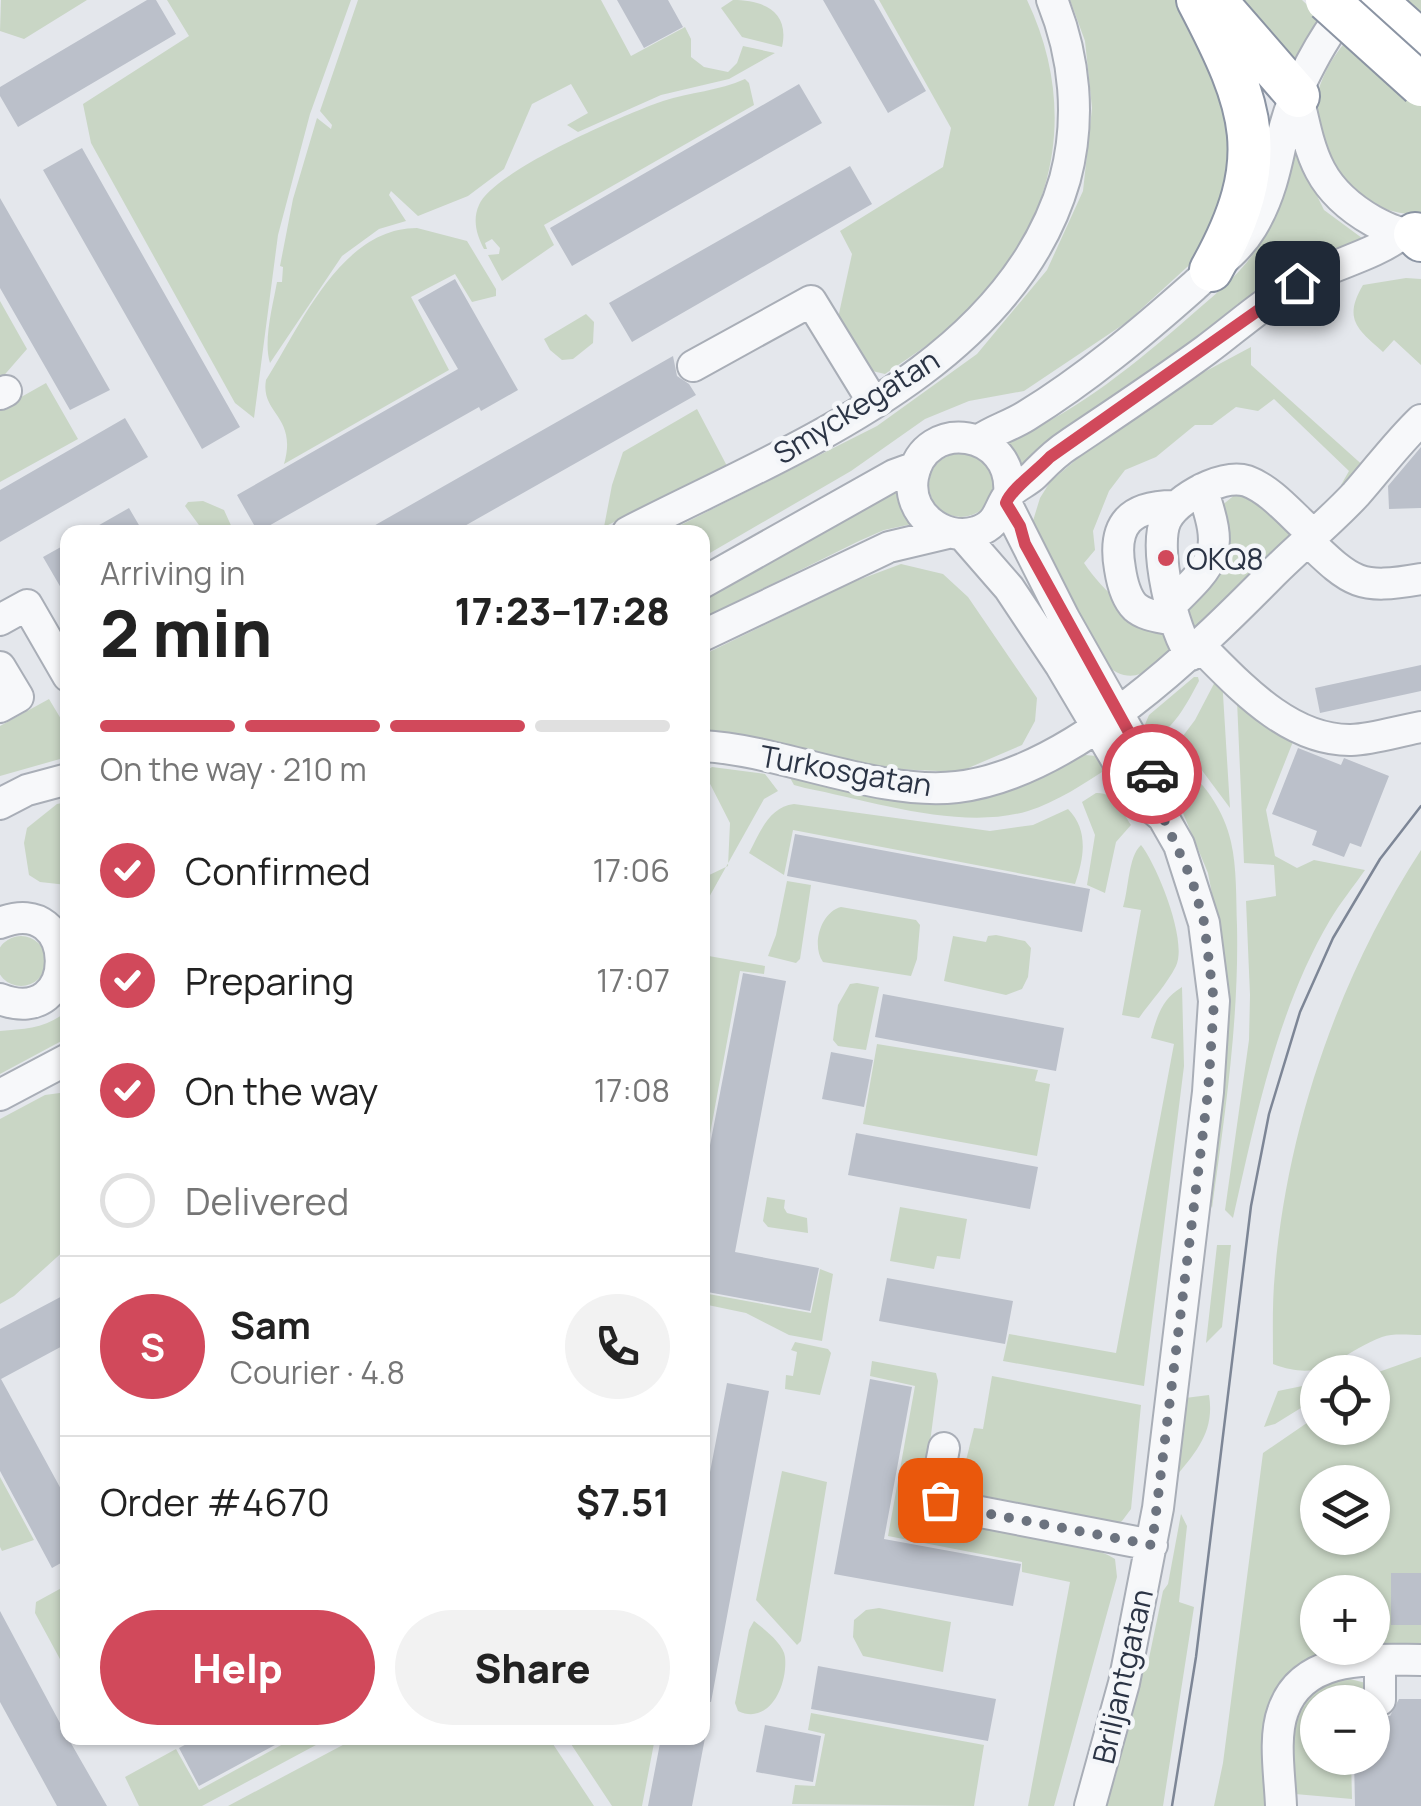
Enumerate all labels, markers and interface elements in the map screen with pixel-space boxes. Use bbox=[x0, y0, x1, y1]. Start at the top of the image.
pin bbox=[1255, 241, 1340, 326]
icon: home bbox=[1270, 256, 1325, 311]
street label: Smyckegatan bbox=[765, 339, 947, 473]
place label: OKQ8 bbox=[1186, 538, 1264, 579]
marker: OKQ8 bbox=[1155, 547, 1177, 569]
text: Arriving in bbox=[100, 551, 245, 595]
text: 17:23–17:28 bbox=[454, 584, 670, 636]
text: 2 min bbox=[100, 588, 272, 677]
courier bbox=[1102, 724, 1202, 824]
street label: Turkosgatan bbox=[757, 735, 935, 805]
text: On the way · 210 m bbox=[100, 747, 367, 791]
icon: car bbox=[1125, 747, 1180, 802]
icon: check bbox=[100, 843, 155, 898]
text: Confirmed bbox=[185, 844, 371, 896]
text: 17:06 bbox=[593, 848, 670, 892]
icon: check bbox=[100, 953, 155, 1008]
text: Preparing bbox=[185, 954, 354, 1006]
text: 17:07 bbox=[596, 958, 670, 1002]
icon: check bbox=[100, 1063, 155, 1118]
text: On the way bbox=[185, 1064, 378, 1116]
text: 17:08 bbox=[594, 1068, 670, 1112]
text: Delivered bbox=[185, 1174, 349, 1226]
button: phone bbox=[565, 1294, 670, 1399]
text: Sam bbox=[230, 1298, 311, 1350]
text: S bbox=[140, 1320, 165, 1372]
text: Courier · 4.8 bbox=[230, 1350, 405, 1394]
map controls bbox=[1300, 1355, 1390, 1775]
button: locate bbox=[1300, 1355, 1390, 1445]
pin bbox=[898, 1458, 983, 1543]
button: layers bbox=[1300, 1465, 1390, 1555]
icon: bag bbox=[913, 1473, 968, 1528]
text: Order #4670 bbox=[100, 1475, 330, 1527]
text: $7.51 bbox=[576, 1475, 670, 1527]
button: + bbox=[1300, 1575, 1390, 1665]
street label: Briljantgatan bbox=[1082, 1585, 1162, 1767]
button: Help bbox=[100, 1610, 375, 1725]
button: Share bbox=[395, 1610, 670, 1725]
button: − bbox=[1300, 1685, 1390, 1775]

